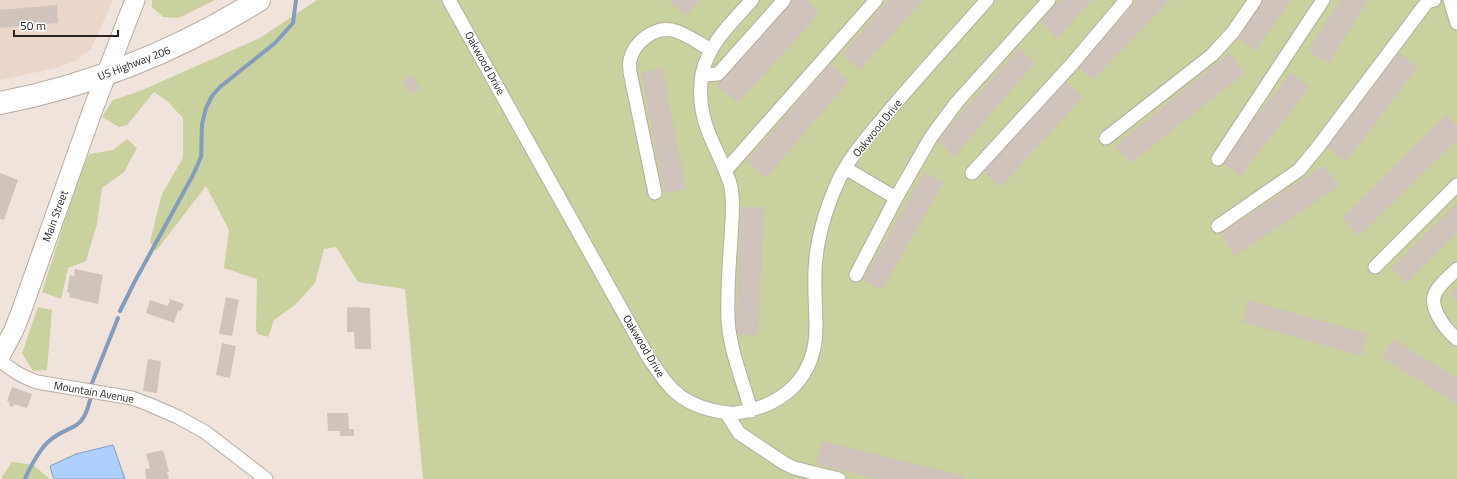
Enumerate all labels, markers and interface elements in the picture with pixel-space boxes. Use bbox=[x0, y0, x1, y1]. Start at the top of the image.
scale bar bbox=[14, 12, 118, 38]
text: 50 m bbox=[20, 16, 46, 35]
street label: Oakwood Drive bbox=[461, 28, 509, 98]
street label: US Highway 206 bbox=[95, 42, 173, 84]
street label: Oakwood Drive bbox=[849, 95, 906, 160]
street label: Main Street bbox=[38, 188, 72, 244]
street label: Oakwood Drive bbox=[619, 312, 669, 381]
street label: Mountain Avenue bbox=[53, 377, 136, 407]

